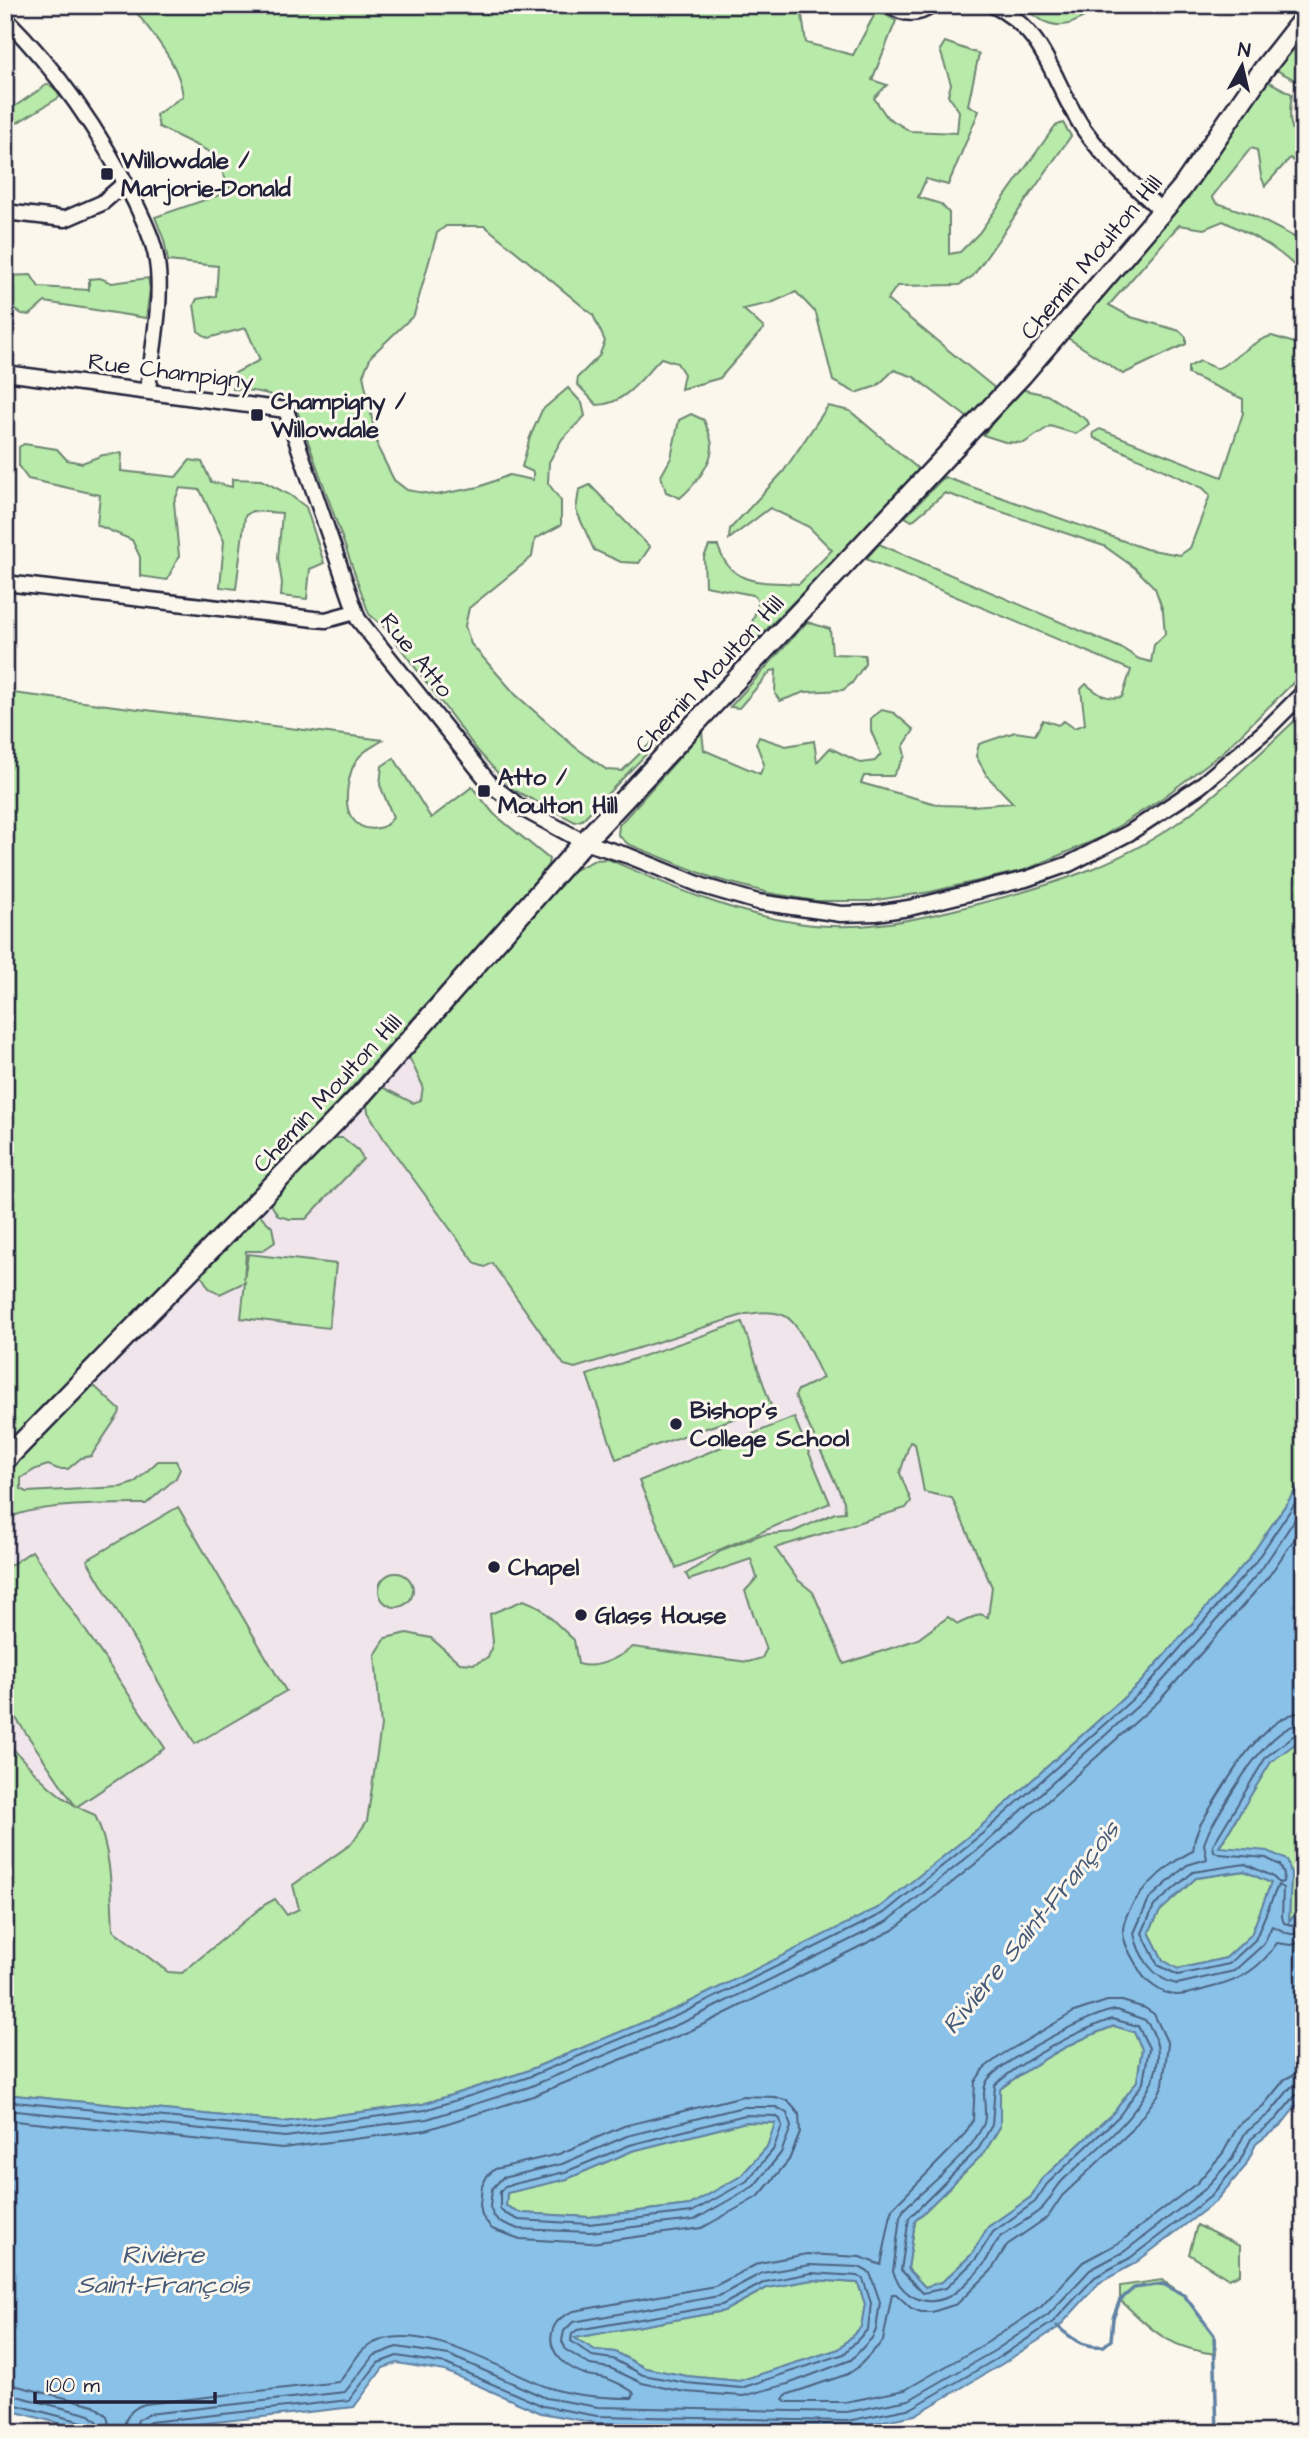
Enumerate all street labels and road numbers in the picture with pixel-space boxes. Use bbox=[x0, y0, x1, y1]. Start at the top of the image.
street label: Chemin Moulton Hill bbox=[1013, 168, 1171, 347]
street label: Rue Champigny bbox=[86, 345, 255, 400]
street label: Chemin Moulton Hill bbox=[627, 588, 792, 761]
street label: Rue Atto bbox=[371, 606, 461, 706]
street label: Chemin Moulton Hill bbox=[245, 1007, 410, 1180]

